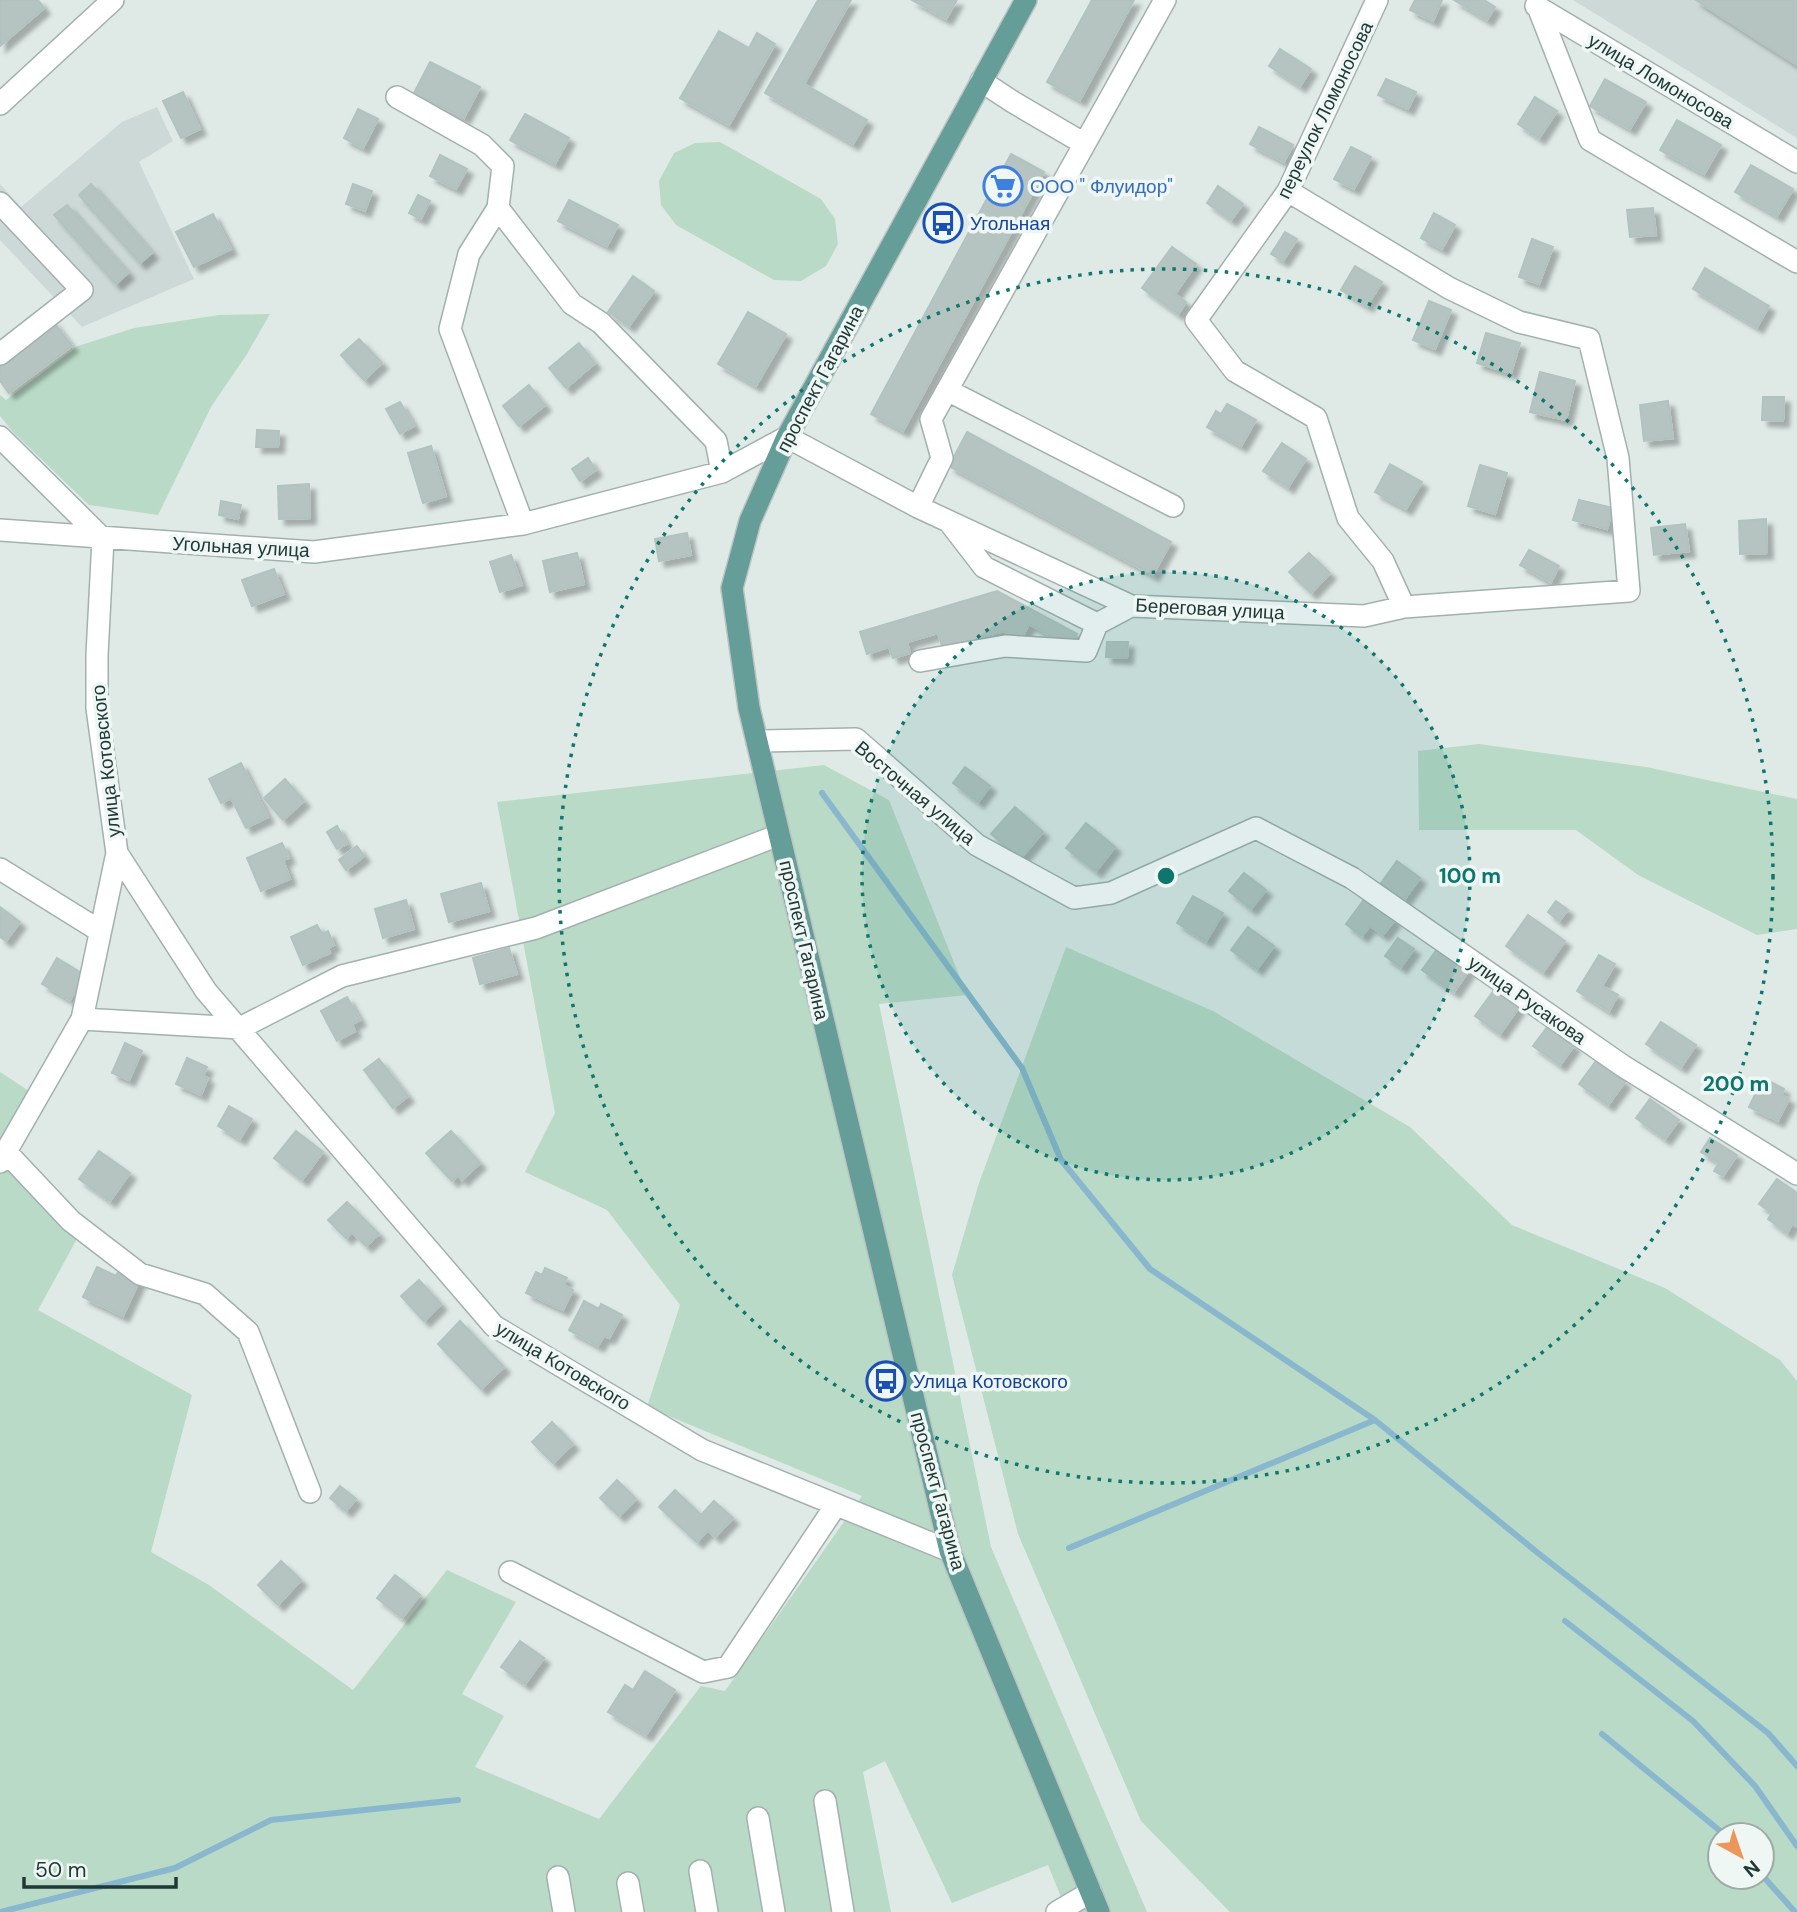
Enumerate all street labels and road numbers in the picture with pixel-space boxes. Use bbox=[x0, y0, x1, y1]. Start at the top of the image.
street label: переулок Ломоносова bbox=[1271, 17, 1379, 203]
street label: улица Ломоносова bbox=[1584, 28, 1739, 135]
street label: проспект Гагарина bbox=[771, 301, 870, 457]
street label: Угольная улица bbox=[172, 531, 311, 563]
street label: Береговая улица bbox=[1135, 593, 1286, 625]
street label: улица Котовского bbox=[86, 684, 126, 838]
street label: Восточная улица bbox=[850, 735, 981, 851]
street label: проспект Гагарина bbox=[773, 858, 835, 1023]
street label: улица Русакова bbox=[1463, 950, 1591, 1050]
street label: улица Котовского bbox=[491, 1316, 635, 1416]
street label: проспект Гагарина bbox=[905, 1409, 971, 1573]

